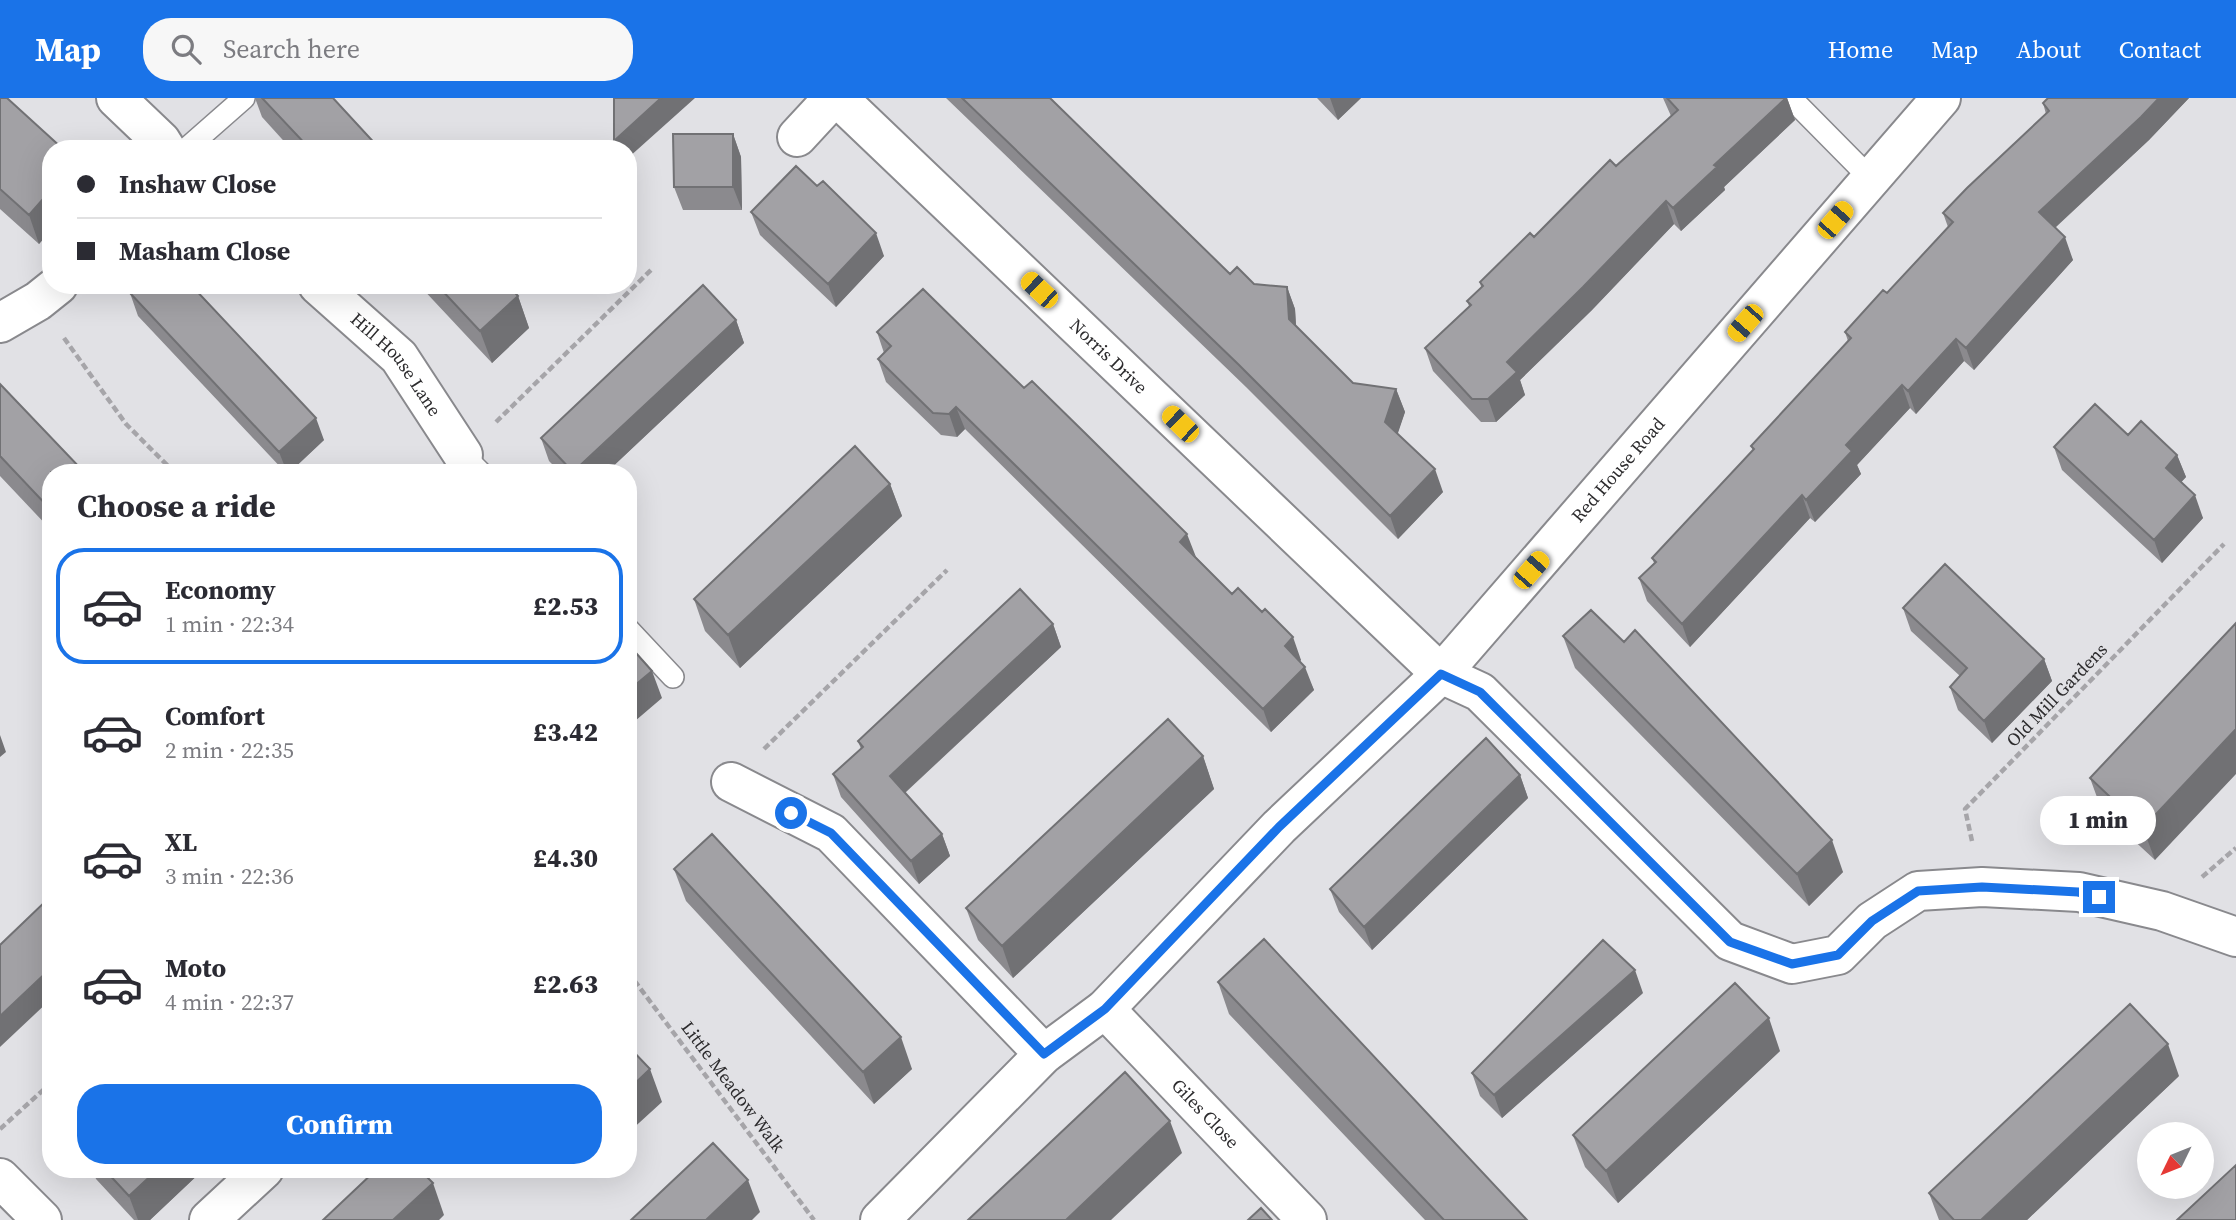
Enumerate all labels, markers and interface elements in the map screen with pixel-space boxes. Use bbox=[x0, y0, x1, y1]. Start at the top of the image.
search box bbox=[143, 18, 633, 81]
text: Map bbox=[35, 27, 101, 72]
icon: search bbox=[167, 30, 205, 68]
text: Search here bbox=[223, 31, 360, 67]
text: Home bbox=[1828, 33, 1893, 66]
text: Map bbox=[1931, 33, 1978, 66]
text: About bbox=[2016, 33, 2081, 66]
text: Contact bbox=[2119, 33, 2201, 66]
text: Inshaw Close bbox=[119, 166, 276, 202]
car bbox=[1814, 197, 1857, 243]
text: Masham Close bbox=[119, 233, 290, 269]
car bbox=[1017, 268, 1062, 312]
car bbox=[1724, 300, 1767, 346]
street label: Hill House Lane bbox=[345, 307, 447, 421]
street label: Norris Drive bbox=[1064, 313, 1153, 399]
car bbox=[1158, 402, 1203, 446]
street label: Red House Road bbox=[1565, 412, 1670, 527]
text: Choose a ride bbox=[77, 484, 276, 528]
car bbox=[1510, 547, 1553, 593]
text: Economy bbox=[165, 572, 276, 608]
icon: car bbox=[81, 575, 144, 638]
text: £2.53 bbox=[533, 588, 598, 624]
text: 1 min · 22:34 bbox=[165, 608, 294, 640]
street label: Old Mill Gardens bbox=[2000, 637, 2113, 752]
text: Comfort bbox=[165, 698, 265, 734]
icon: car bbox=[81, 701, 144, 764]
text: £3.42 bbox=[533, 714, 598, 750]
text: 2 min · 22:35 bbox=[165, 734, 294, 766]
callout: 1 min bbox=[2041, 796, 2157, 844]
route start bbox=[775, 797, 807, 829]
text: 1 min bbox=[2068, 804, 2128, 836]
text: XL bbox=[165, 824, 197, 860]
icon: car bbox=[81, 827, 144, 890]
text: £4.30 bbox=[533, 840, 598, 876]
text: 3 min · 22:36 bbox=[165, 860, 294, 892]
route end bbox=[2083, 881, 2115, 913]
text: Moto bbox=[165, 950, 226, 986]
icon: car bbox=[81, 953, 144, 1016]
text: £2.63 bbox=[533, 966, 598, 1002]
text: 4 min · 22:37 bbox=[165, 986, 294, 1018]
street label: Little Meadow Walk bbox=[676, 1016, 791, 1158]
street label: Giles Close bbox=[1166, 1073, 1245, 1154]
button: Confirm bbox=[77, 1084, 602, 1164]
north arrow bbox=[2137, 1122, 2214, 1199]
map controls bbox=[2137, 1122, 2214, 1199]

